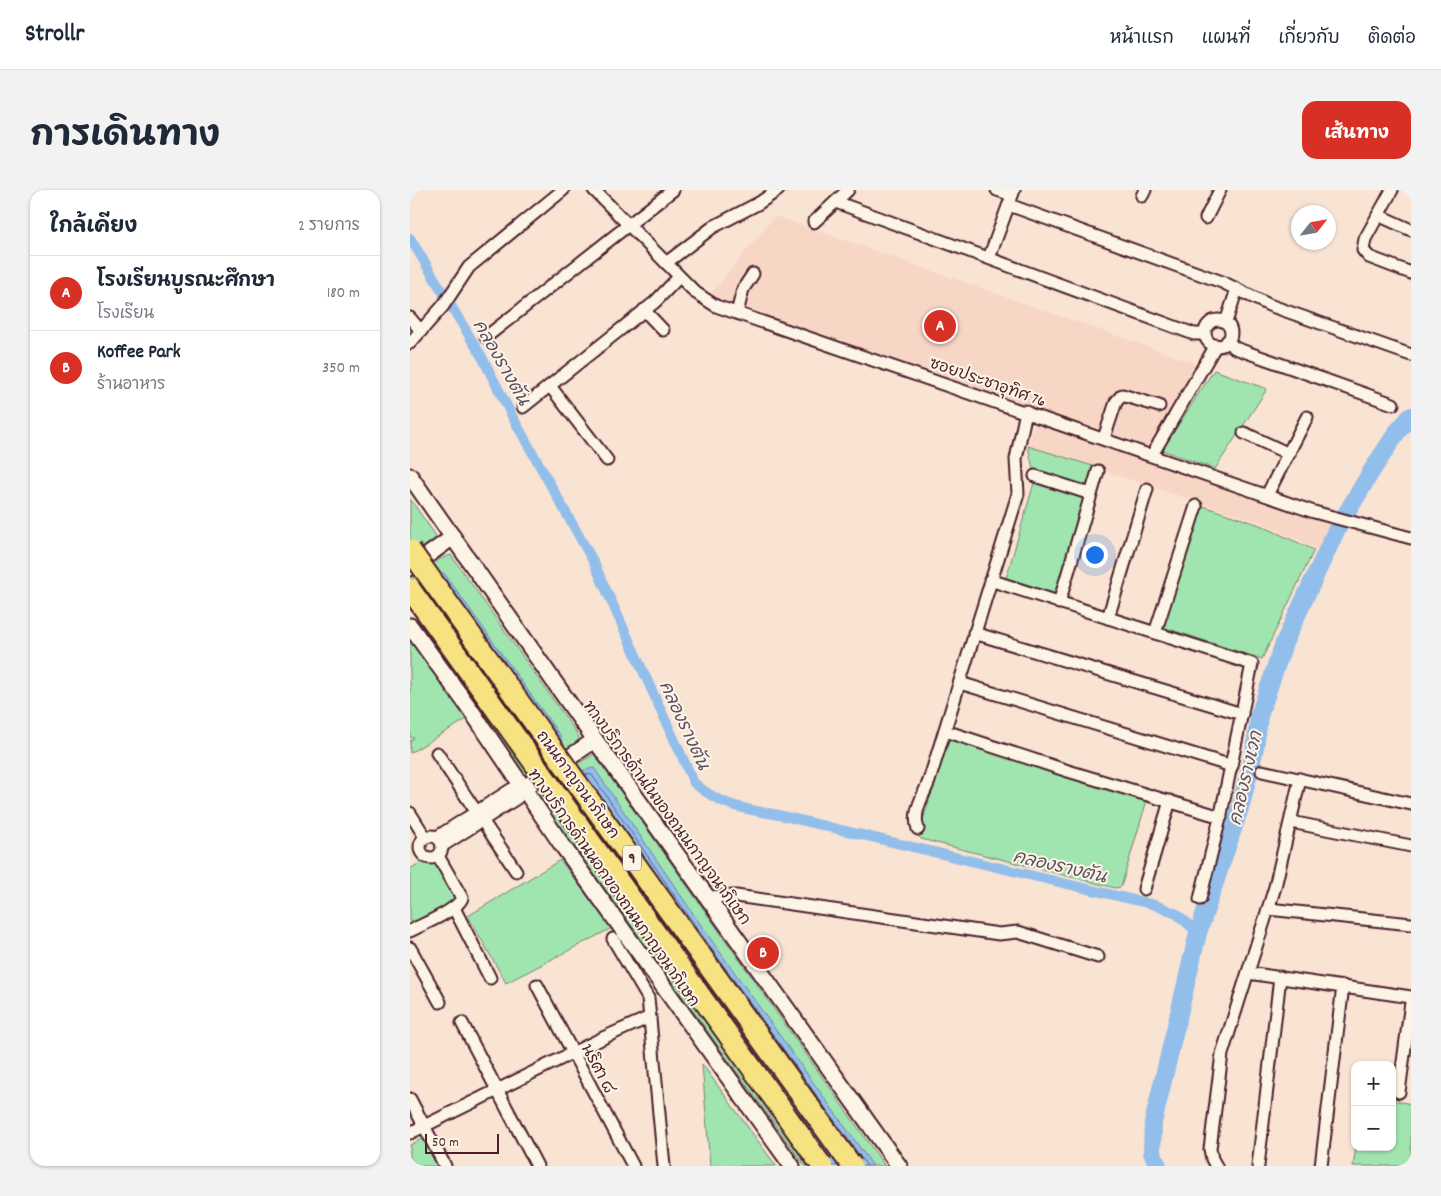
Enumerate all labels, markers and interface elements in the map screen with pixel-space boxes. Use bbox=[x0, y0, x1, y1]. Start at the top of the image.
text: Strollr bbox=[25, 18, 84, 52]
text: หน้าแรก bbox=[1110, 27, 1174, 52]
text: แผนที่ bbox=[1202, 27, 1250, 52]
text: เกี่ยวกับ bbox=[1278, 27, 1340, 52]
text: ติดต่อ bbox=[1368, 27, 1416, 52]
button: เส้นทาง bbox=[1302, 101, 1411, 159]
text: การเดินทาง bbox=[30, 113, 220, 163]
north arrow bbox=[1291, 205, 1336, 250]
text: ใกล้เคียง bbox=[50, 213, 137, 243]
text: 2 รายการ bbox=[298, 215, 360, 238]
text: โรงเรียนบูรณะศึกษา bbox=[97, 269, 275, 296]
text: A bbox=[62, 282, 70, 305]
text: 180 m bbox=[327, 282, 360, 305]
text: โรงเรียน bbox=[97, 303, 154, 326]
pin: A bbox=[924, 307, 956, 345]
water label: คลองรางตัน bbox=[465, 316, 535, 412]
text: Koffee Park bbox=[97, 340, 181, 367]
street label: ซอยประชาอุทิศ 76 bbox=[926, 352, 1049, 414]
text: B bbox=[62, 357, 70, 380]
text: 350 m bbox=[322, 357, 360, 380]
text: ร้านอาหาร bbox=[97, 374, 166, 397]
your location bbox=[1082, 542, 1108, 568]
water label: คลองรางตัน bbox=[651, 678, 715, 776]
street label: ทางบริการด้านในของถนนกาญจนาภิเษก bbox=[577, 695, 757, 931]
street label: ถนนกาญจนาภิเษก bbox=[530, 726, 625, 844]
water label: คลองรางเวก bbox=[1224, 728, 1271, 828]
street label: ทางบริการด้านนอกของถนนกาญจนาภิเษก bbox=[521, 764, 705, 1012]
road number: 9 bbox=[623, 846, 641, 870]
water label: คลองรางตัน bbox=[1010, 846, 1110, 892]
pin: B bbox=[747, 934, 779, 972]
street label: นริศา ๘ bbox=[574, 1040, 621, 1099]
map controls bbox=[1351, 1061, 1396, 1151]
button: + bbox=[1351, 1061, 1396, 1106]
button: − bbox=[1351, 1106, 1396, 1151]
scale bar bbox=[425, 1131, 499, 1154]
text: 50 m bbox=[432, 1133, 459, 1153]

